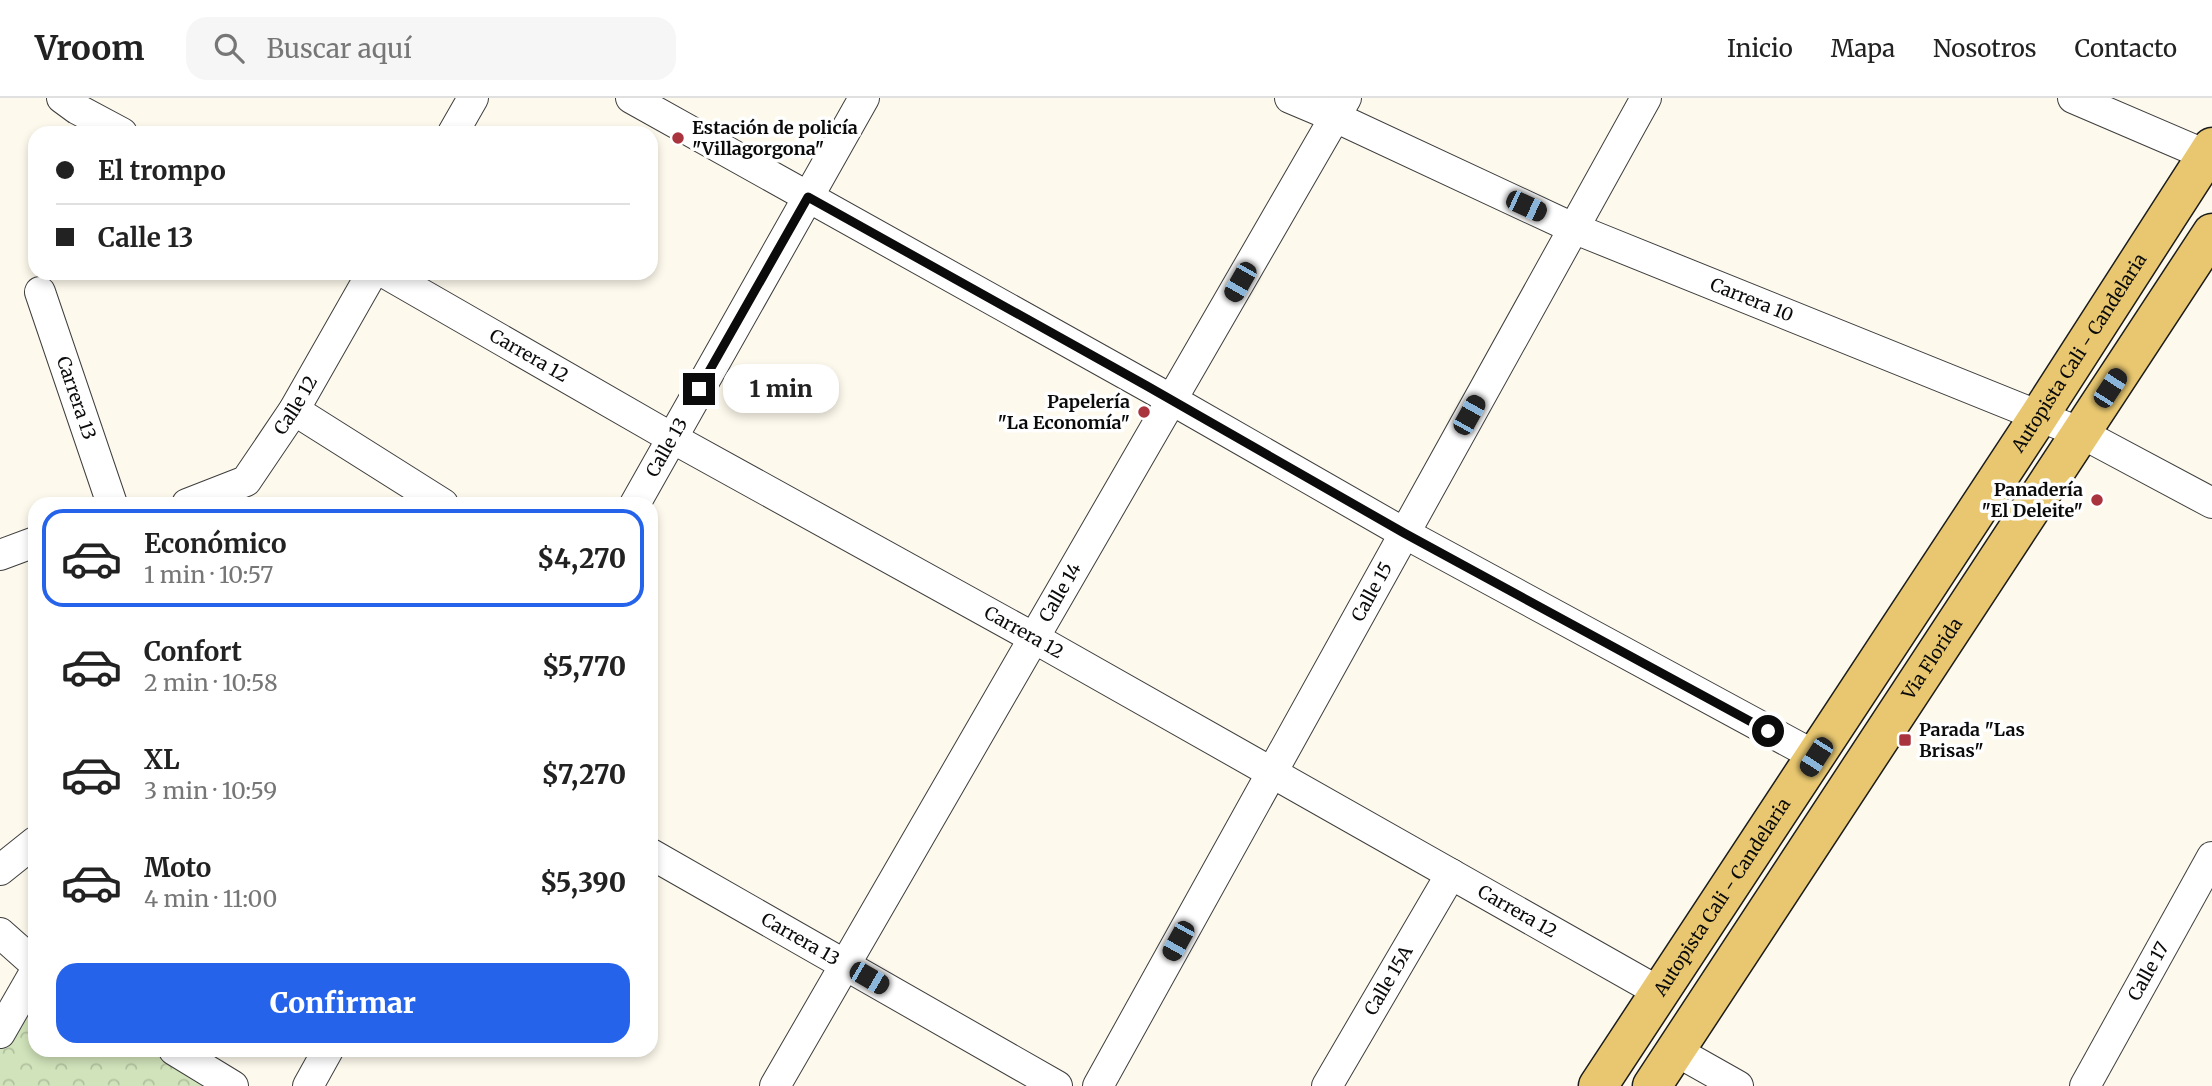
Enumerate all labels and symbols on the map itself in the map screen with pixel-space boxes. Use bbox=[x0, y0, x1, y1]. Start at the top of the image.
place label: Estación de policía "Villagorgona" bbox=[692, 116, 858, 160]
marker: Estación de policía "Villagorgona" bbox=[670, 130, 686, 146]
car bbox=[1503, 188, 1550, 224]
street label: Autopista Cali - Candelaria bbox=[2006, 249, 2152, 457]
car bbox=[1221, 259, 1260, 305]
street label: Carrera 10 bbox=[1707, 273, 1797, 327]
street label: Carrera 12 bbox=[486, 324, 573, 387]
street label: Carrera 13 bbox=[52, 353, 101, 443]
callout: 1 min bbox=[724, 364, 839, 414]
car bbox=[2090, 365, 2131, 411]
street label: Calle 12 bbox=[269, 371, 322, 439]
route end bbox=[683, 373, 715, 405]
place label: Papelería "La Economía" bbox=[997, 390, 1130, 434]
car bbox=[1450, 392, 1489, 438]
marker: Papelería "La Economía" bbox=[1136, 404, 1152, 420]
street label: Calle 13 bbox=[641, 413, 692, 481]
place label: Panadería "El Deleite" bbox=[1981, 478, 2083, 522]
marker: Panadería "El Deleite" bbox=[2089, 492, 2105, 508]
street label: Calle 14 bbox=[1034, 558, 1086, 626]
street label: Calle 15 bbox=[1346, 558, 1397, 625]
street label: Carrera 12 bbox=[980, 601, 1068, 663]
street label: Via Florida bbox=[1896, 613, 1967, 705]
route start bbox=[1752, 715, 1784, 747]
place label: Parada "Las Brisas" bbox=[1919, 718, 2025, 762]
marker: Parada "Las Brisas" bbox=[1897, 732, 1913, 748]
car bbox=[1796, 734, 1837, 780]
street label: Autopista Cali - Candelaria bbox=[1648, 793, 1795, 1001]
street label: Carrera 12 bbox=[1474, 880, 1561, 943]
street label: Carrera 13 bbox=[757, 907, 844, 970]
car bbox=[1159, 918, 1198, 964]
street label: Calle 17 bbox=[2123, 938, 2174, 1005]
street label: Calle 15A bbox=[1359, 941, 1418, 1019]
car bbox=[846, 958, 893, 998]

